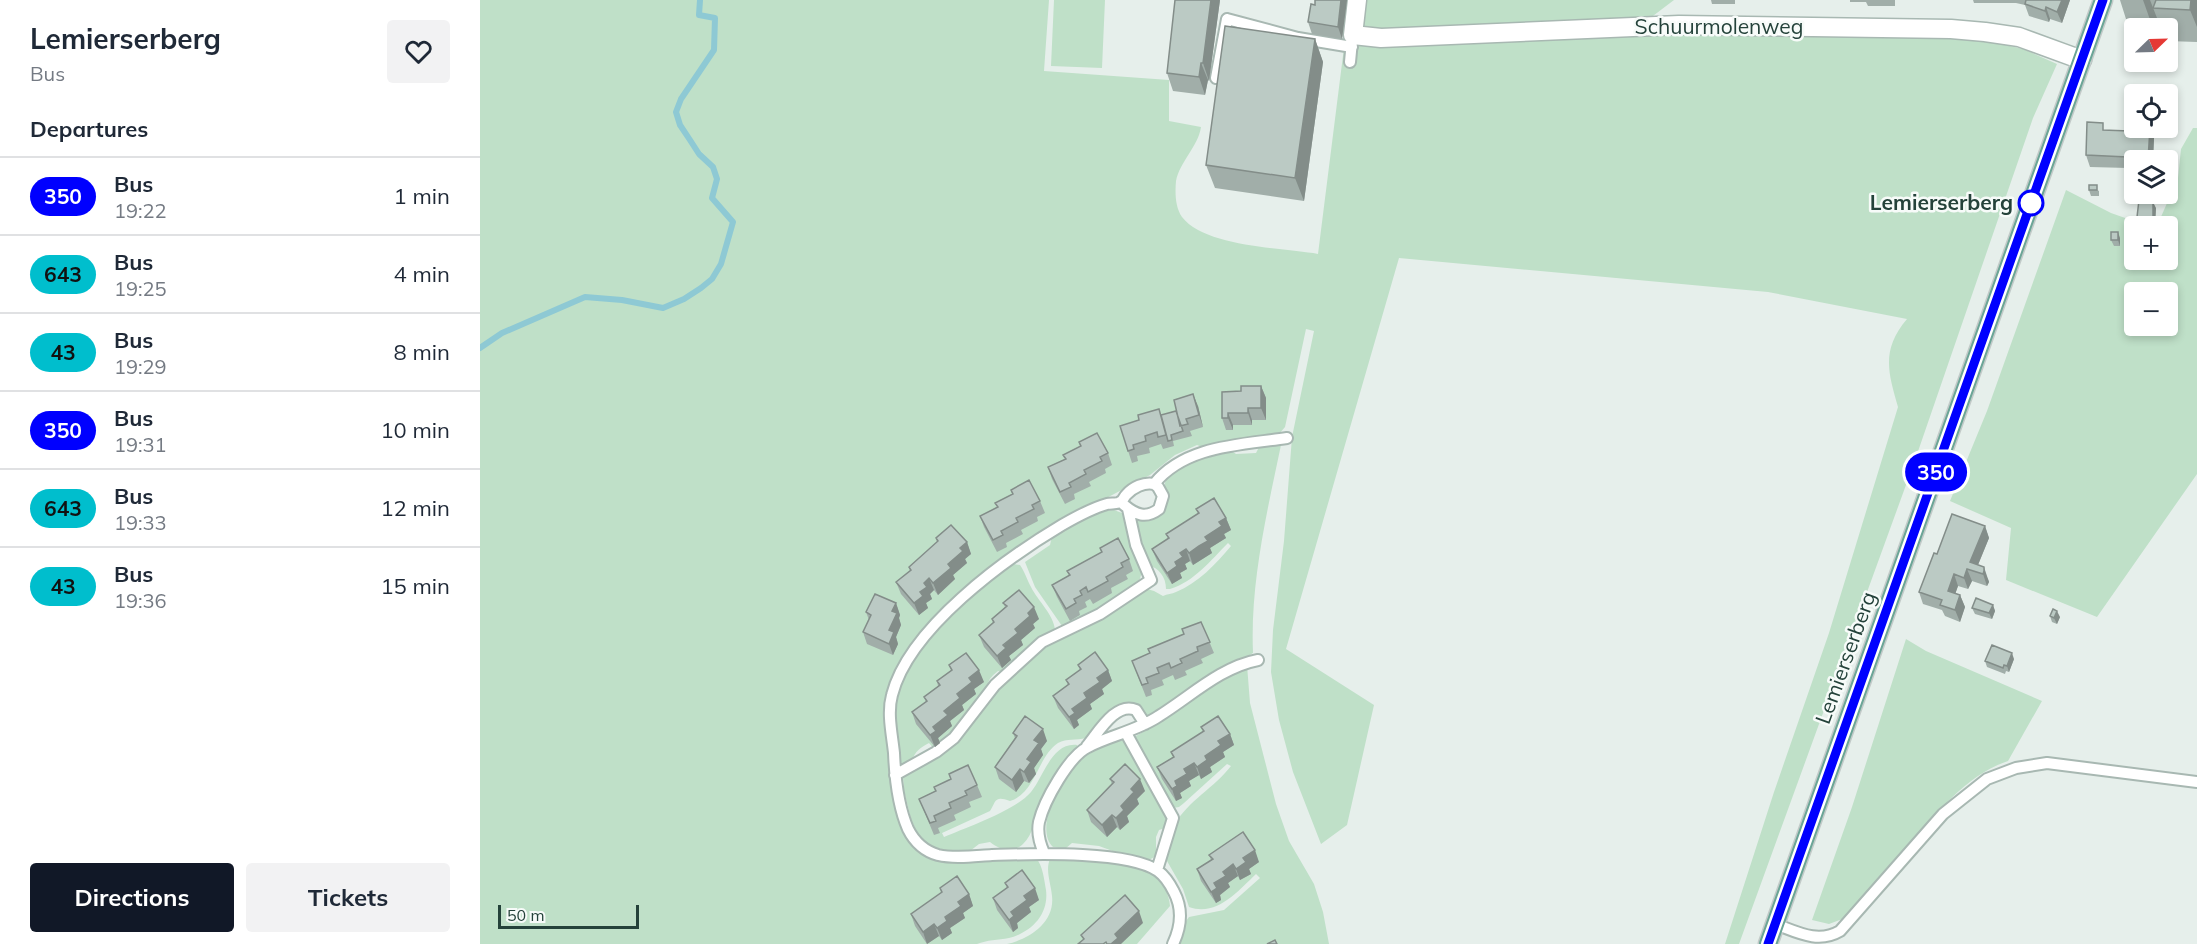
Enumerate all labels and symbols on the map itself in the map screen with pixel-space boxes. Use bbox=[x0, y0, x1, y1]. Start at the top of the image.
street label: Schuurmolenweg bbox=[1635, 13, 1803, 39]
north arrow bbox=[2124, 18, 2178, 72]
place label: Lemierserberg bbox=[1870, 189, 2013, 215]
marker: Lemierserberg bbox=[2018, 190, 2044, 216]
line badge: 350 bbox=[1902, 452, 1970, 492]
street label: Lemierserberg bbox=[1809, 588, 1881, 727]
scale bar bbox=[498, 902, 639, 930]

